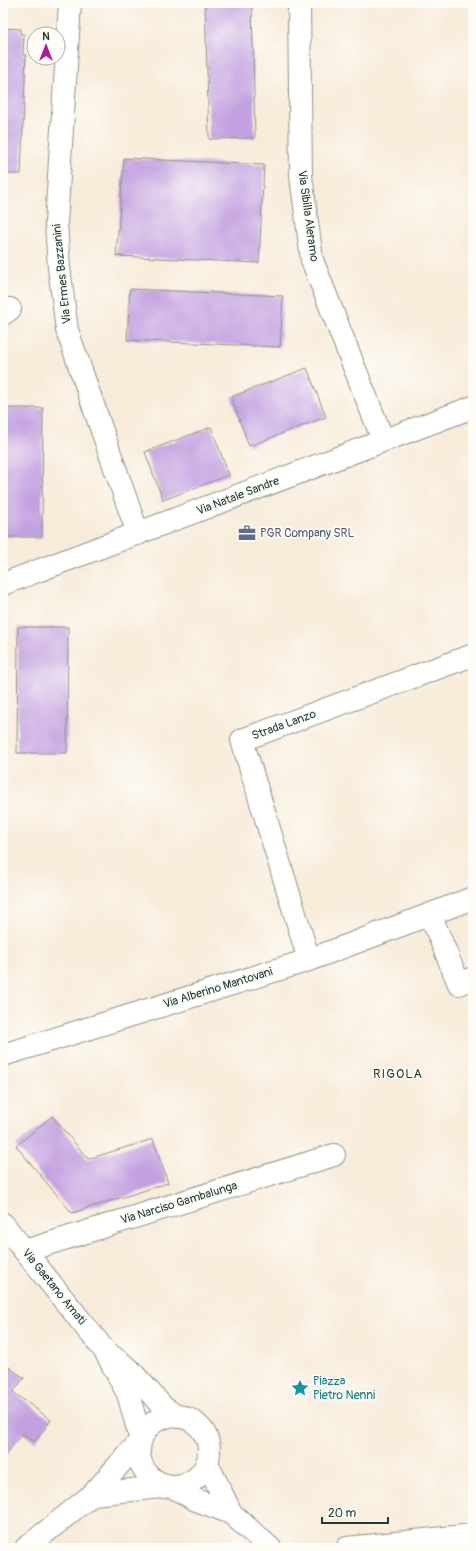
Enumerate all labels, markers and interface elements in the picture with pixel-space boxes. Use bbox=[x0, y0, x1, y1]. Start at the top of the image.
north arrow bbox=[26, 26, 66, 66]
text: N bbox=[42, 30, 50, 43]
street label: Via Sibilla Aleramo bbox=[294, 169, 322, 263]
street label: Via Ermes Bazzanini bbox=[49, 223, 75, 325]
street label: Via Natale Sandre bbox=[194, 473, 282, 519]
office icon: PGR Company SRL bbox=[237, 523, 257, 543]
place label: PGR Company SRL bbox=[260, 526, 354, 541]
street label: Strada Lanzo bbox=[250, 706, 319, 744]
street label: Via Alberino Mantovani bbox=[161, 964, 275, 1012]
district label: RIGOLA bbox=[373, 1066, 423, 1082]
street label: Via Narciso Gambalunga bbox=[119, 1178, 239, 1228]
street label: Via Gaetano Amati bbox=[19, 1246, 89, 1328]
place label: Piazza Pietro Nenni bbox=[313, 1374, 375, 1403]
place icon: Piazza Pietro Nenni bbox=[290, 1378, 310, 1398]
scale bar bbox=[322, 1499, 388, 1525]
text: 20 m bbox=[328, 1506, 357, 1521]

